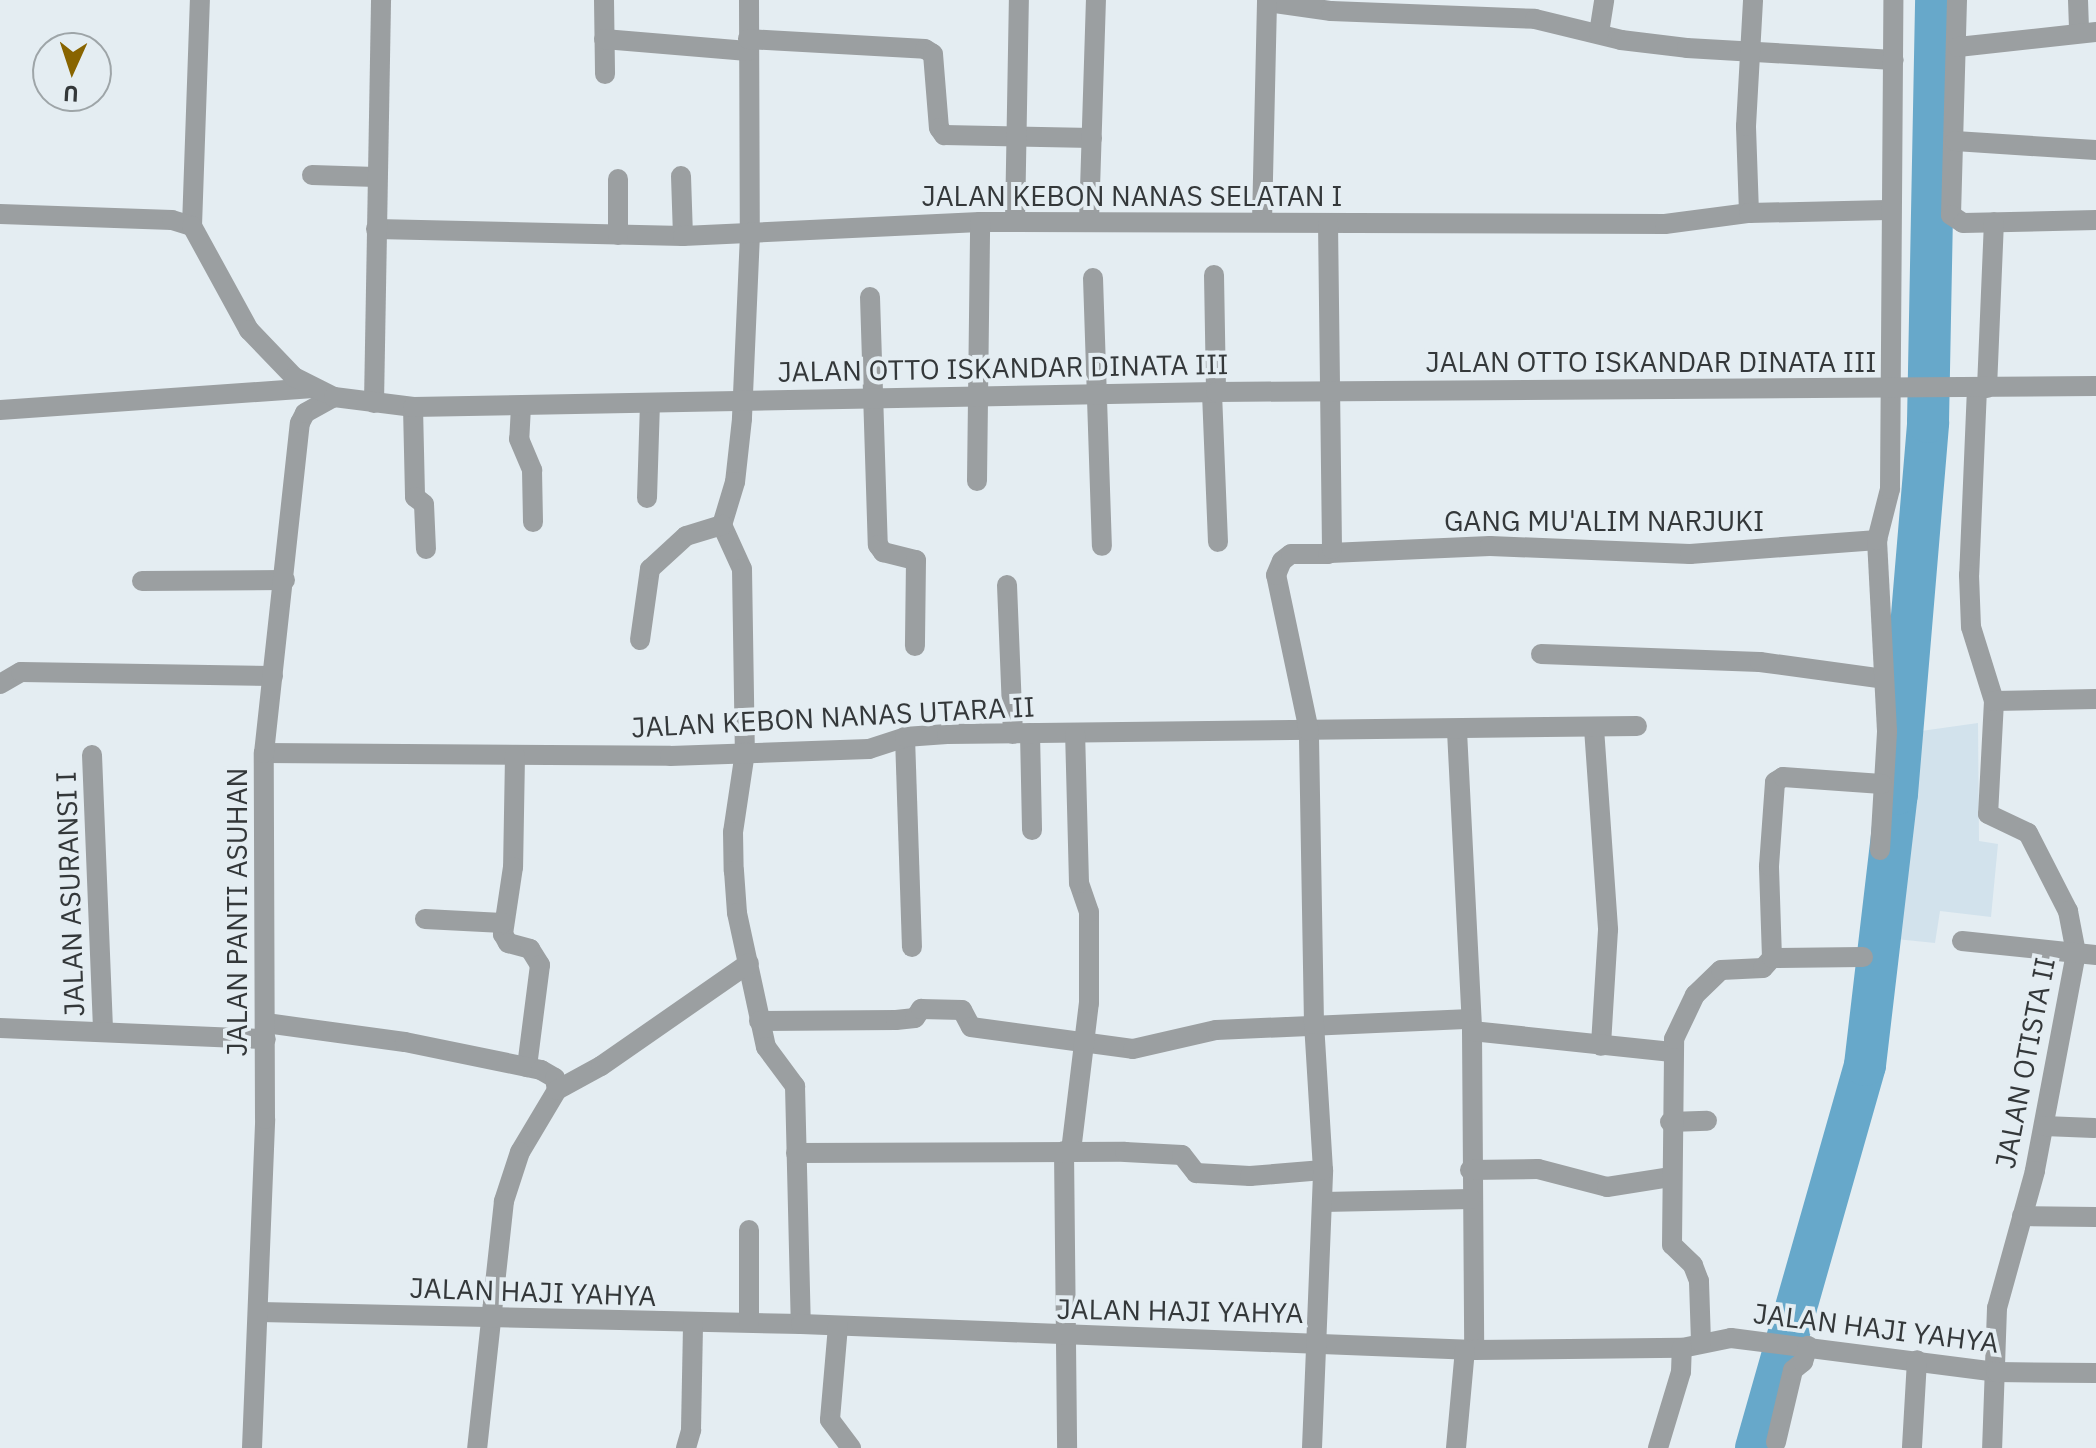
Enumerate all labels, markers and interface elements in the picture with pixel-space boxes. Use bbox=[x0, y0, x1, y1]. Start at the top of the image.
north arrow bbox=[32, 32, 112, 112]
text: U bbox=[62, 80, 79, 109]
street label: JALAN KEBON NANAS SELATAN I bbox=[922, 179, 1342, 213]
street label: JALAN OTTO ISKANDAR DINATA III bbox=[1426, 345, 1876, 379]
street label: JALAN OTTO ISKANDAR DINATA III bbox=[777, 347, 1229, 389]
street label: GANG MU'ALIM NARJUKI bbox=[1444, 504, 1764, 538]
street label: JALAN KEBON NANAS UTARA II bbox=[630, 690, 1036, 744]
street label: JALAN PANTI ASUHAN bbox=[220, 768, 254, 1056]
street label: JALAN ASURANSI I bbox=[49, 771, 91, 1017]
street label: JALAN OTISTA II bbox=[1988, 955, 2062, 1171]
street label: JALAN HAJI YAHYA bbox=[409, 1271, 657, 1313]
street label: JALAN HAJI YAHYA bbox=[1056, 1292, 1304, 1330]
street label: JALAN HAJI YAHYA bbox=[1751, 1296, 2001, 1360]

